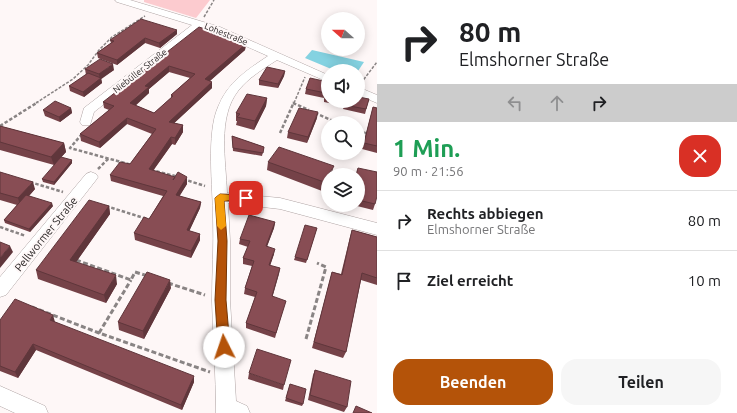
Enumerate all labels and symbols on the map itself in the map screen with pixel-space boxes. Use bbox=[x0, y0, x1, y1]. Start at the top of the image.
north arrow bbox=[321, 12, 365, 56]
street label: Lohestraße bbox=[203, 21, 249, 47]
street label: Niebüller Straße bbox=[111, 47, 169, 95]
pin bbox=[229, 181, 263, 215]
street label: Pellwormer Straße bbox=[12, 194, 80, 274]
position arrow bbox=[203, 326, 245, 368]

